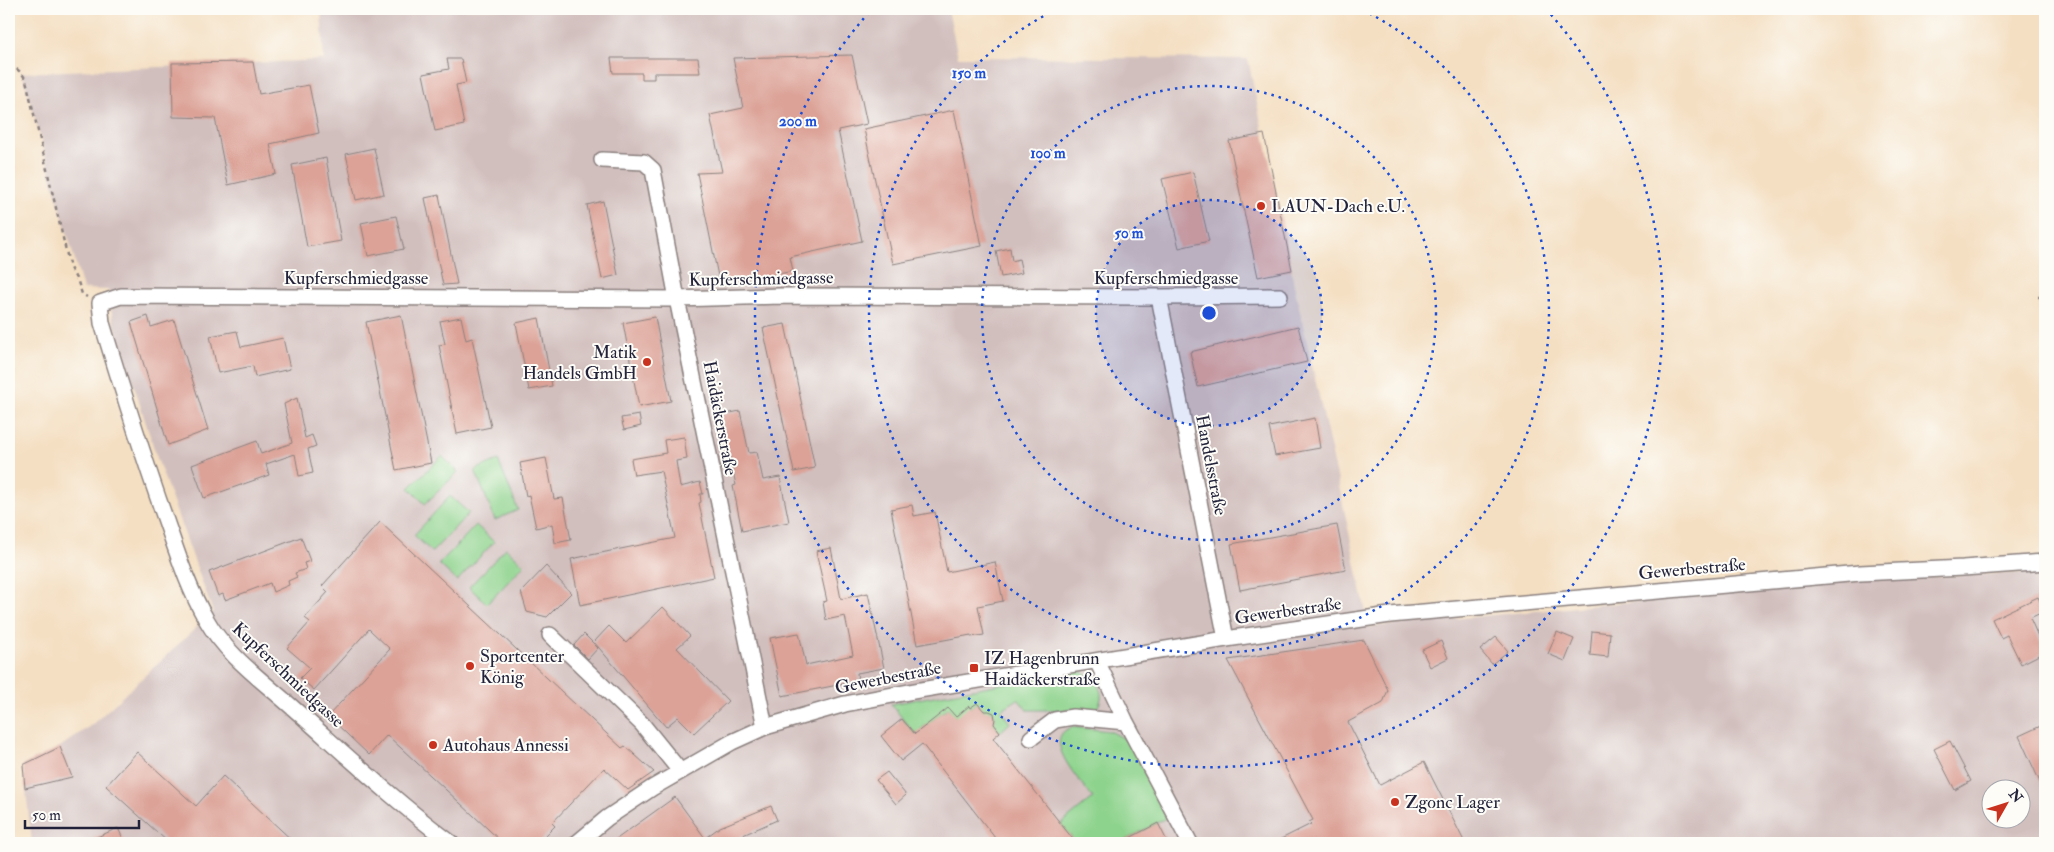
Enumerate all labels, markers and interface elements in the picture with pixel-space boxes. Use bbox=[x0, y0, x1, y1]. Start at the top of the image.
text: 150 m bbox=[952, 64, 986, 83]
text: 200 m bbox=[779, 112, 817, 131]
text: 100 m bbox=[1030, 144, 1066, 163]
place label: LAUN-Dach e.U. bbox=[1271, 195, 1405, 218]
marker: LAUN-Dach e.U. bbox=[1255, 200, 1267, 212]
text: 50 m bbox=[1115, 224, 1144, 243]
street label: Kupferschmiedgasse bbox=[688, 266, 834, 292]
street label: Kupferschmiedgasse bbox=[284, 267, 429, 290]
street label: Kupferschmiedgasse bbox=[1094, 267, 1239, 290]
centre of rings bbox=[1200, 304, 1218, 322]
place label: Matik Handels GmbH bbox=[522, 341, 637, 385]
marker: Matik Handels GmbH bbox=[641, 356, 653, 368]
street label: Haidäckerstraße bbox=[698, 359, 742, 478]
street label: Handelsstraße bbox=[1190, 413, 1232, 518]
street label: Gewerbestraße bbox=[1637, 553, 1747, 585]
street label: Gewerbestraße bbox=[1233, 592, 1343, 630]
street label: Kupferschmiedgasse bbox=[227, 617, 349, 733]
place label: Sportcenter König bbox=[480, 645, 565, 689]
place label: IZ Hagenbrunn Haidäckerstraße bbox=[984, 647, 1101, 691]
street label: Gewerbestraße bbox=[833, 656, 943, 700]
marker: Sportcenter König bbox=[464, 660, 476, 672]
marker: IZ Hagenbrunn Haidäckerstraße bbox=[968, 662, 980, 674]
place label: Autohaus Annessi bbox=[442, 734, 569, 757]
marker: Autohaus Annessi bbox=[427, 739, 439, 751]
north arrow bbox=[1982, 780, 2032, 830]
text: N bbox=[2005, 785, 2027, 807]
place label: Zgonc Lager bbox=[1405, 791, 1500, 814]
marker: Zgonc Lager bbox=[1389, 796, 1401, 808]
scale bar bbox=[25, 797, 139, 829]
text: 50 m bbox=[32, 806, 61, 825]

